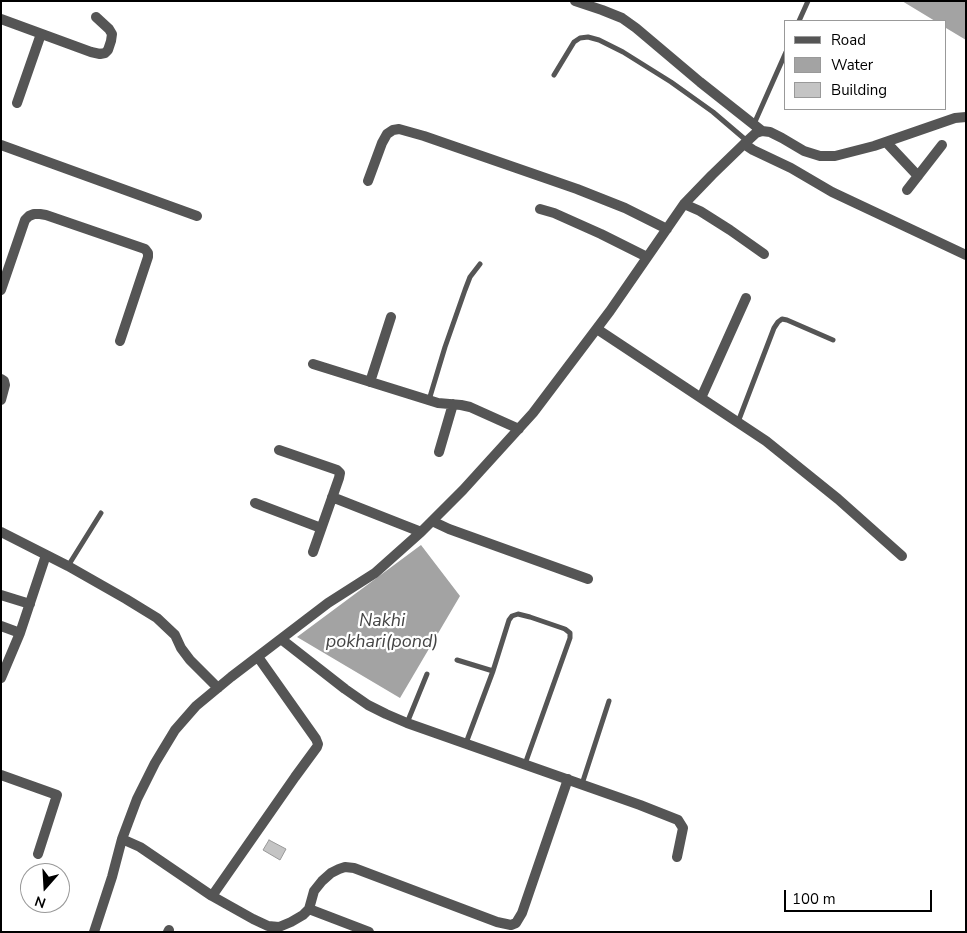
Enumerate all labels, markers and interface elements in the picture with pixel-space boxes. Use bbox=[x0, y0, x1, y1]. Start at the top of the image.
legend bbox=[784, 20, 947, 110]
text: Road bbox=[831, 30, 866, 50]
text: Water bbox=[831, 55, 873, 75]
text: Building bbox=[831, 80, 887, 100]
water label: Nakhi pokhari(pond) bbox=[326, 611, 438, 654]
north arrow bbox=[20, 863, 70, 913]
scale bar bbox=[787, 880, 934, 912]
text: 100 m bbox=[792, 889, 836, 909]
text: N bbox=[32, 891, 48, 912]

